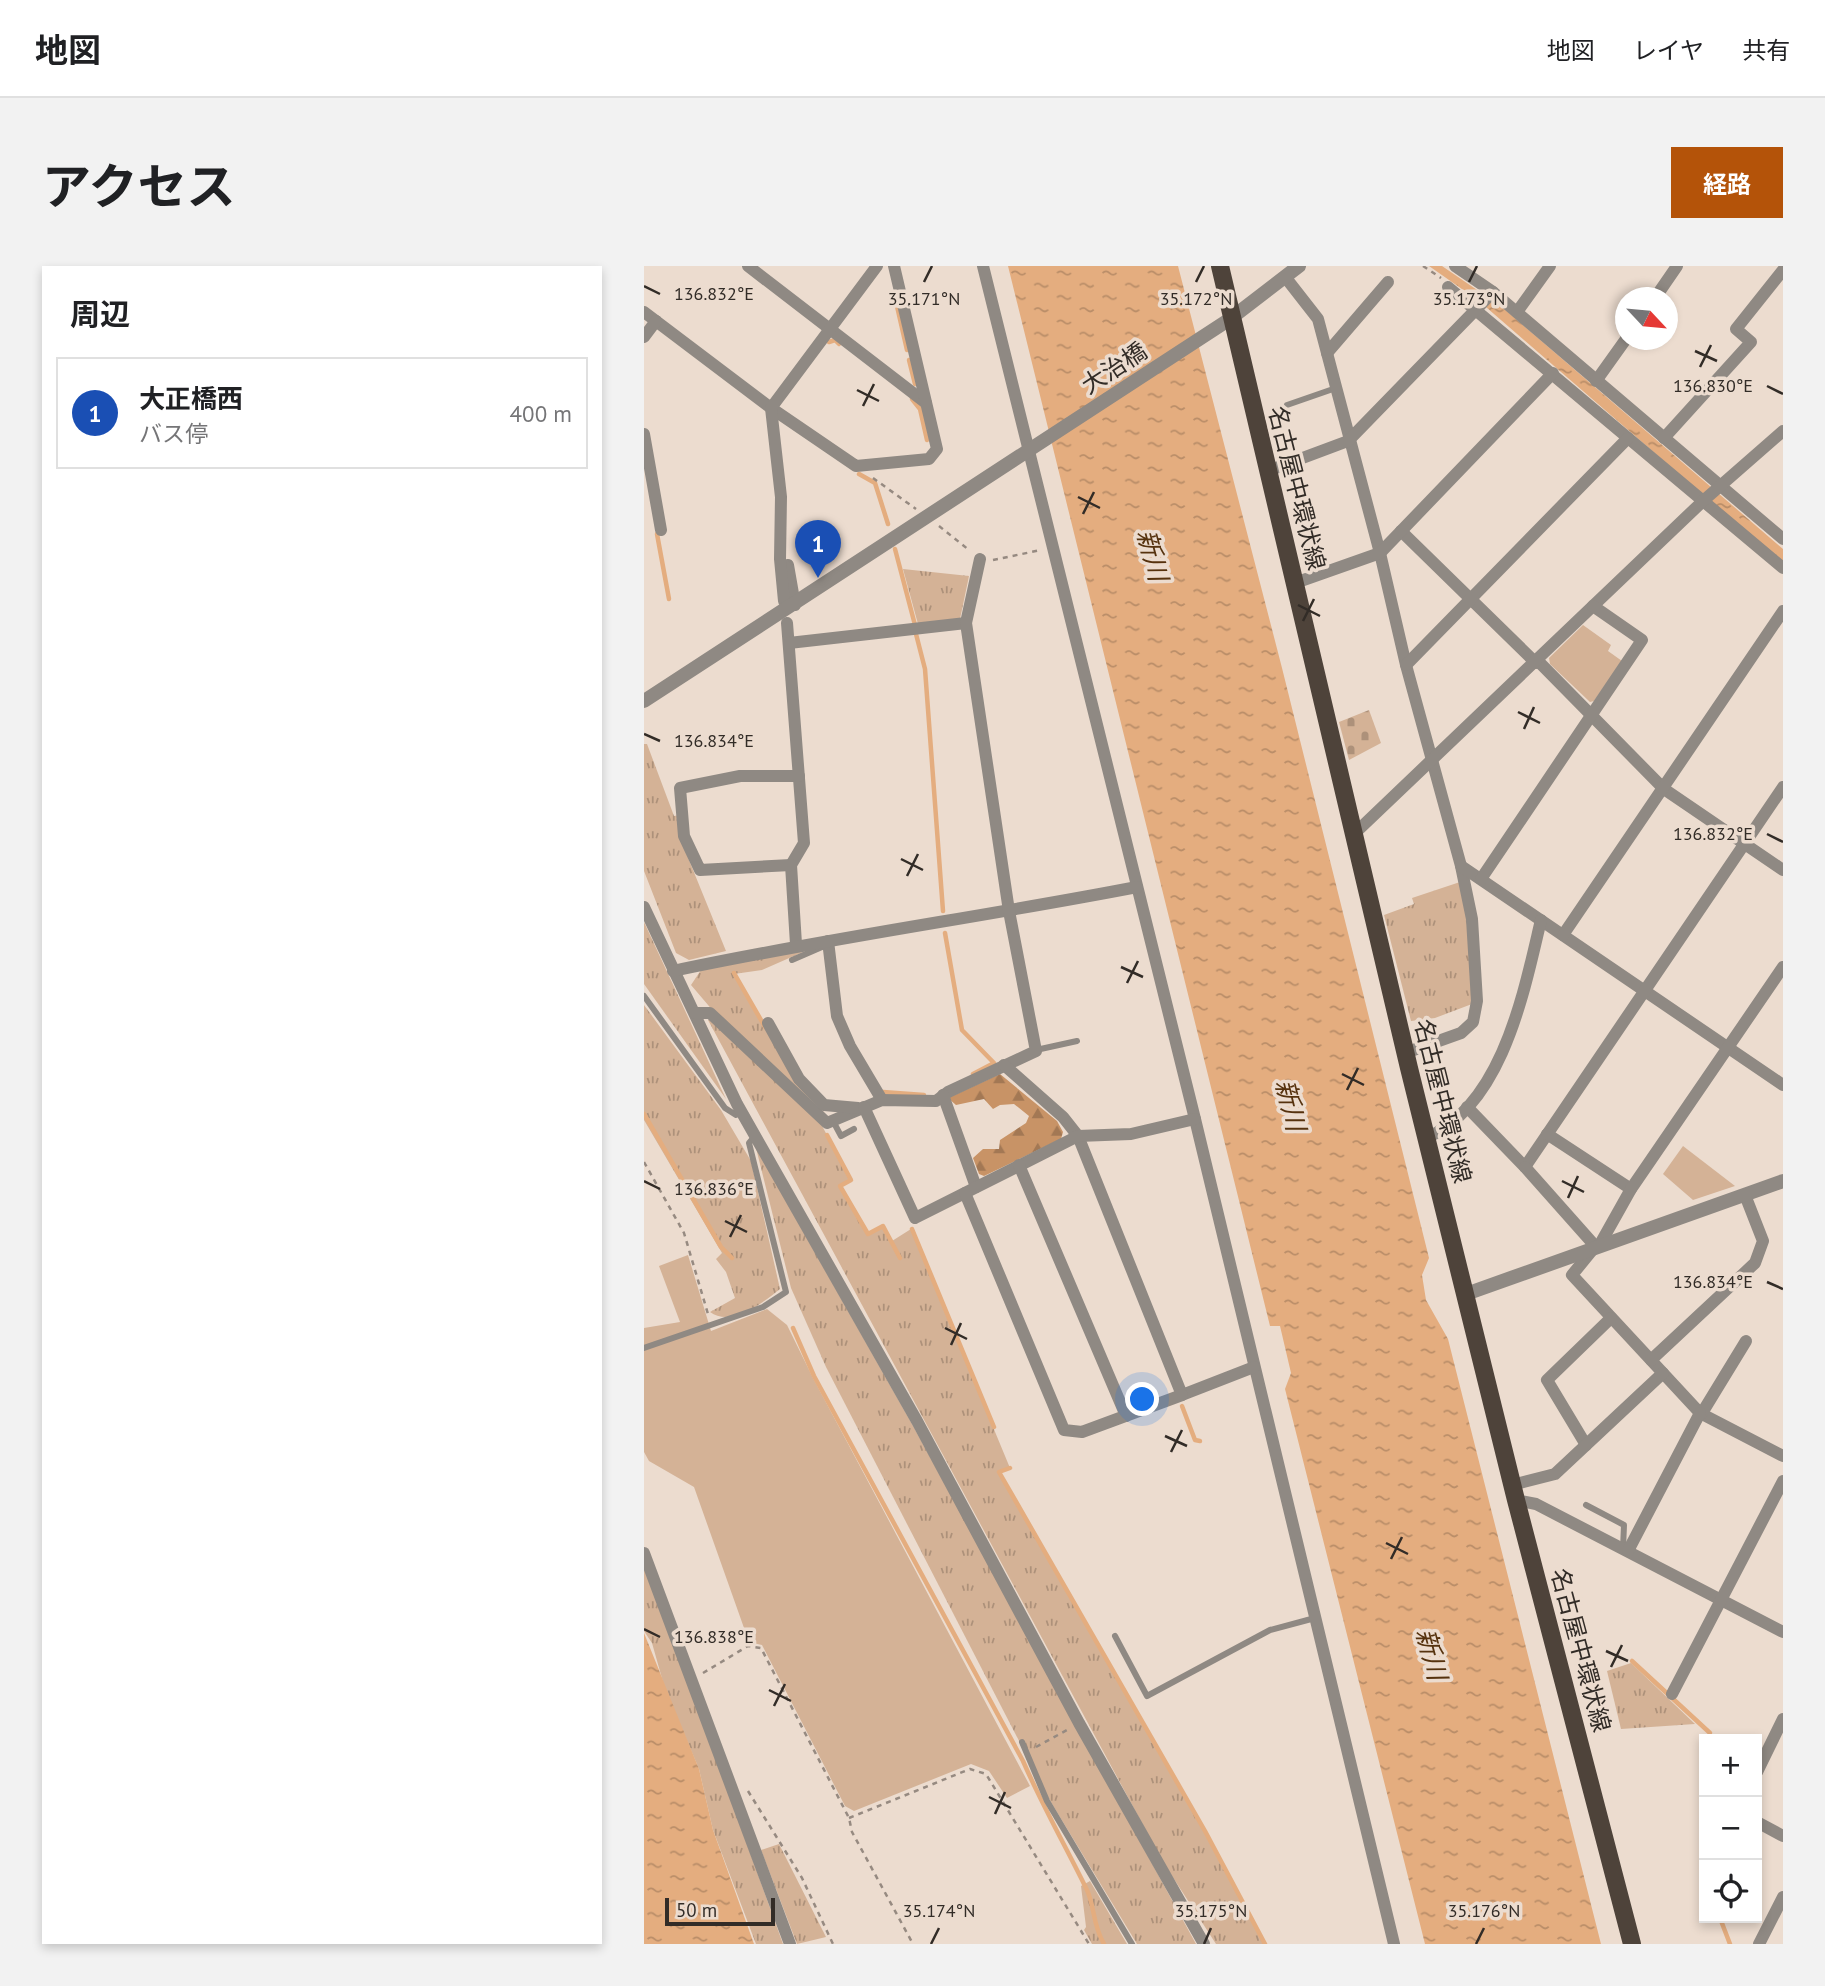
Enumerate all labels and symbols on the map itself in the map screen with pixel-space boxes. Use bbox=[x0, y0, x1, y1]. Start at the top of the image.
text: 136.832°E bbox=[674, 282, 754, 305]
text: 35.171°N bbox=[888, 287, 960, 310]
text: 35.172°N bbox=[1160, 287, 1232, 310]
text: 35.173°N bbox=[1433, 287, 1505, 310]
north arrow bbox=[1615, 287, 1678, 350]
street label: 大治橋 bbox=[1075, 335, 1153, 401]
text: 136.830°E bbox=[1673, 374, 1753, 397]
street label: 名古屋中環状線 bbox=[1262, 403, 1332, 573]
pin: 1 bbox=[795, 520, 841, 578]
water label: 新川 bbox=[1130, 526, 1176, 587]
text: 136.834°E bbox=[674, 729, 754, 752]
text: 136.832°E bbox=[1673, 822, 1753, 845]
street label: 名古屋中環状線 bbox=[1408, 1016, 1478, 1186]
water label: 新川 bbox=[1269, 1076, 1314, 1137]
text: 136.836°E bbox=[674, 1177, 754, 1200]
text: 136.834°E bbox=[1673, 1270, 1753, 1293]
your location bbox=[1125, 1382, 1159, 1416]
street label: 名古屋中環状線 bbox=[1544, 1565, 1618, 1735]
text: 136.838°E bbox=[674, 1625, 754, 1648]
water label: 新川 bbox=[1409, 1625, 1455, 1686]
scale bar bbox=[665, 1895, 775, 1927]
text: 35.174°N bbox=[903, 1899, 975, 1922]
text: 35.175°N bbox=[1175, 1899, 1247, 1922]
text: 35.176°N bbox=[1448, 1899, 1520, 1922]

